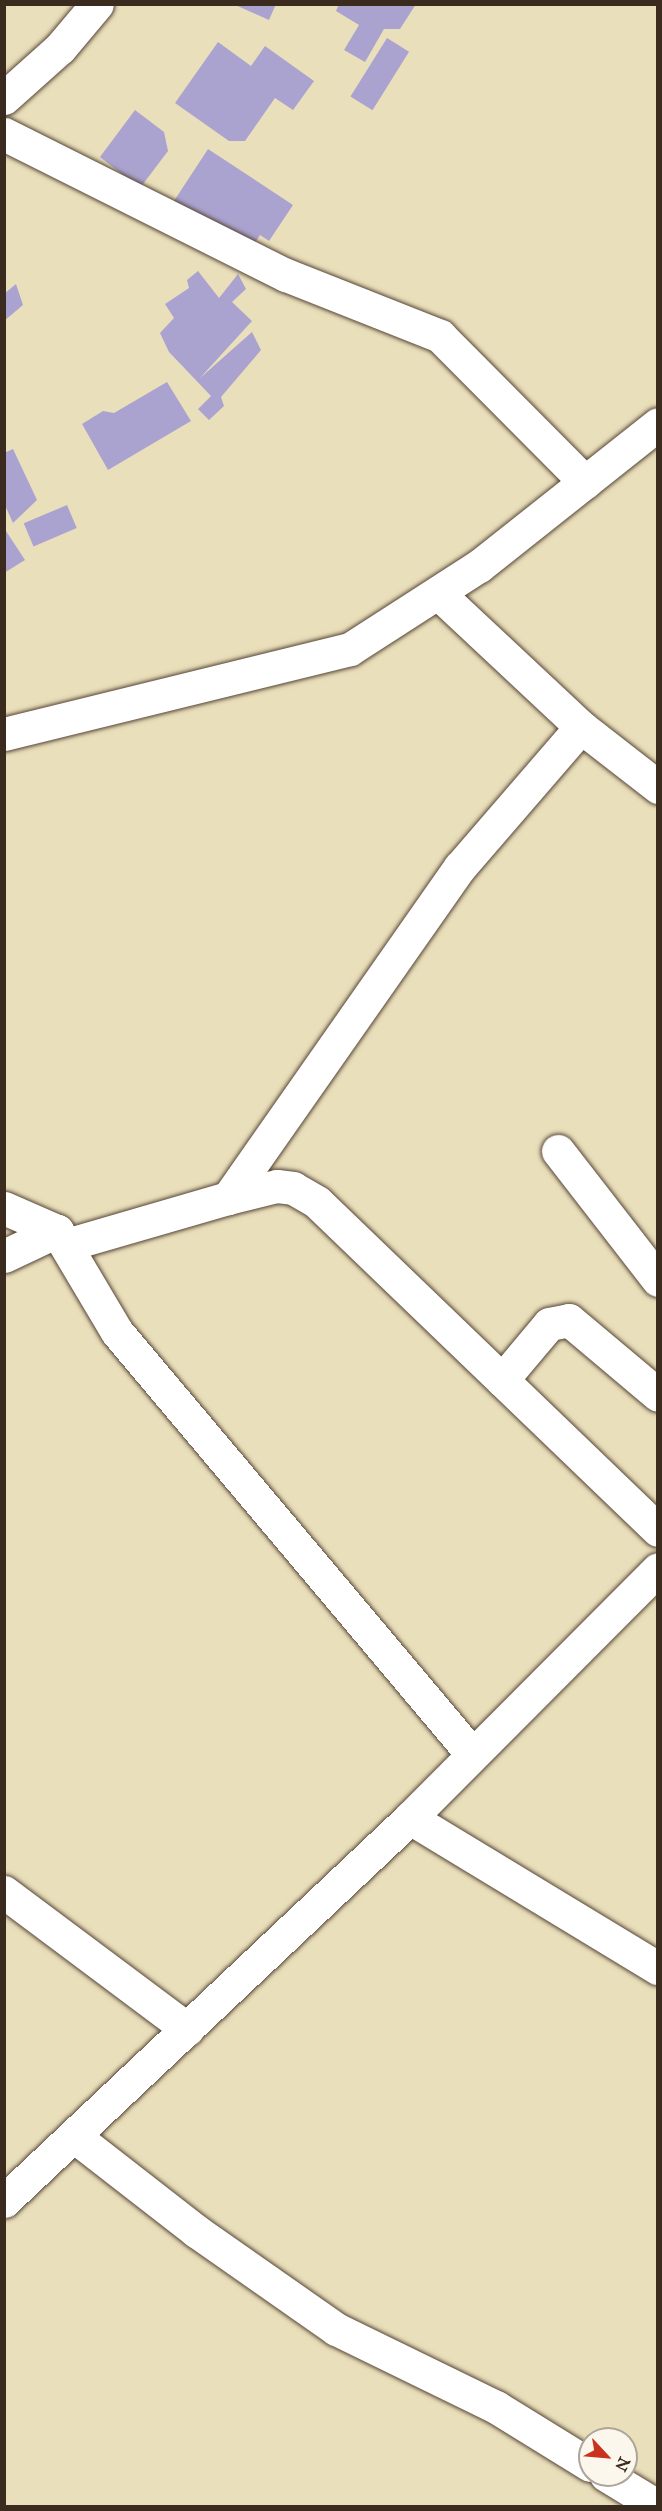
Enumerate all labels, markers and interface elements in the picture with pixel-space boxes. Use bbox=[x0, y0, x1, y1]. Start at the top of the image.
north arrow bbox=[578, 2427, 638, 2487]
text: N bbox=[611, 2454, 634, 2474]

